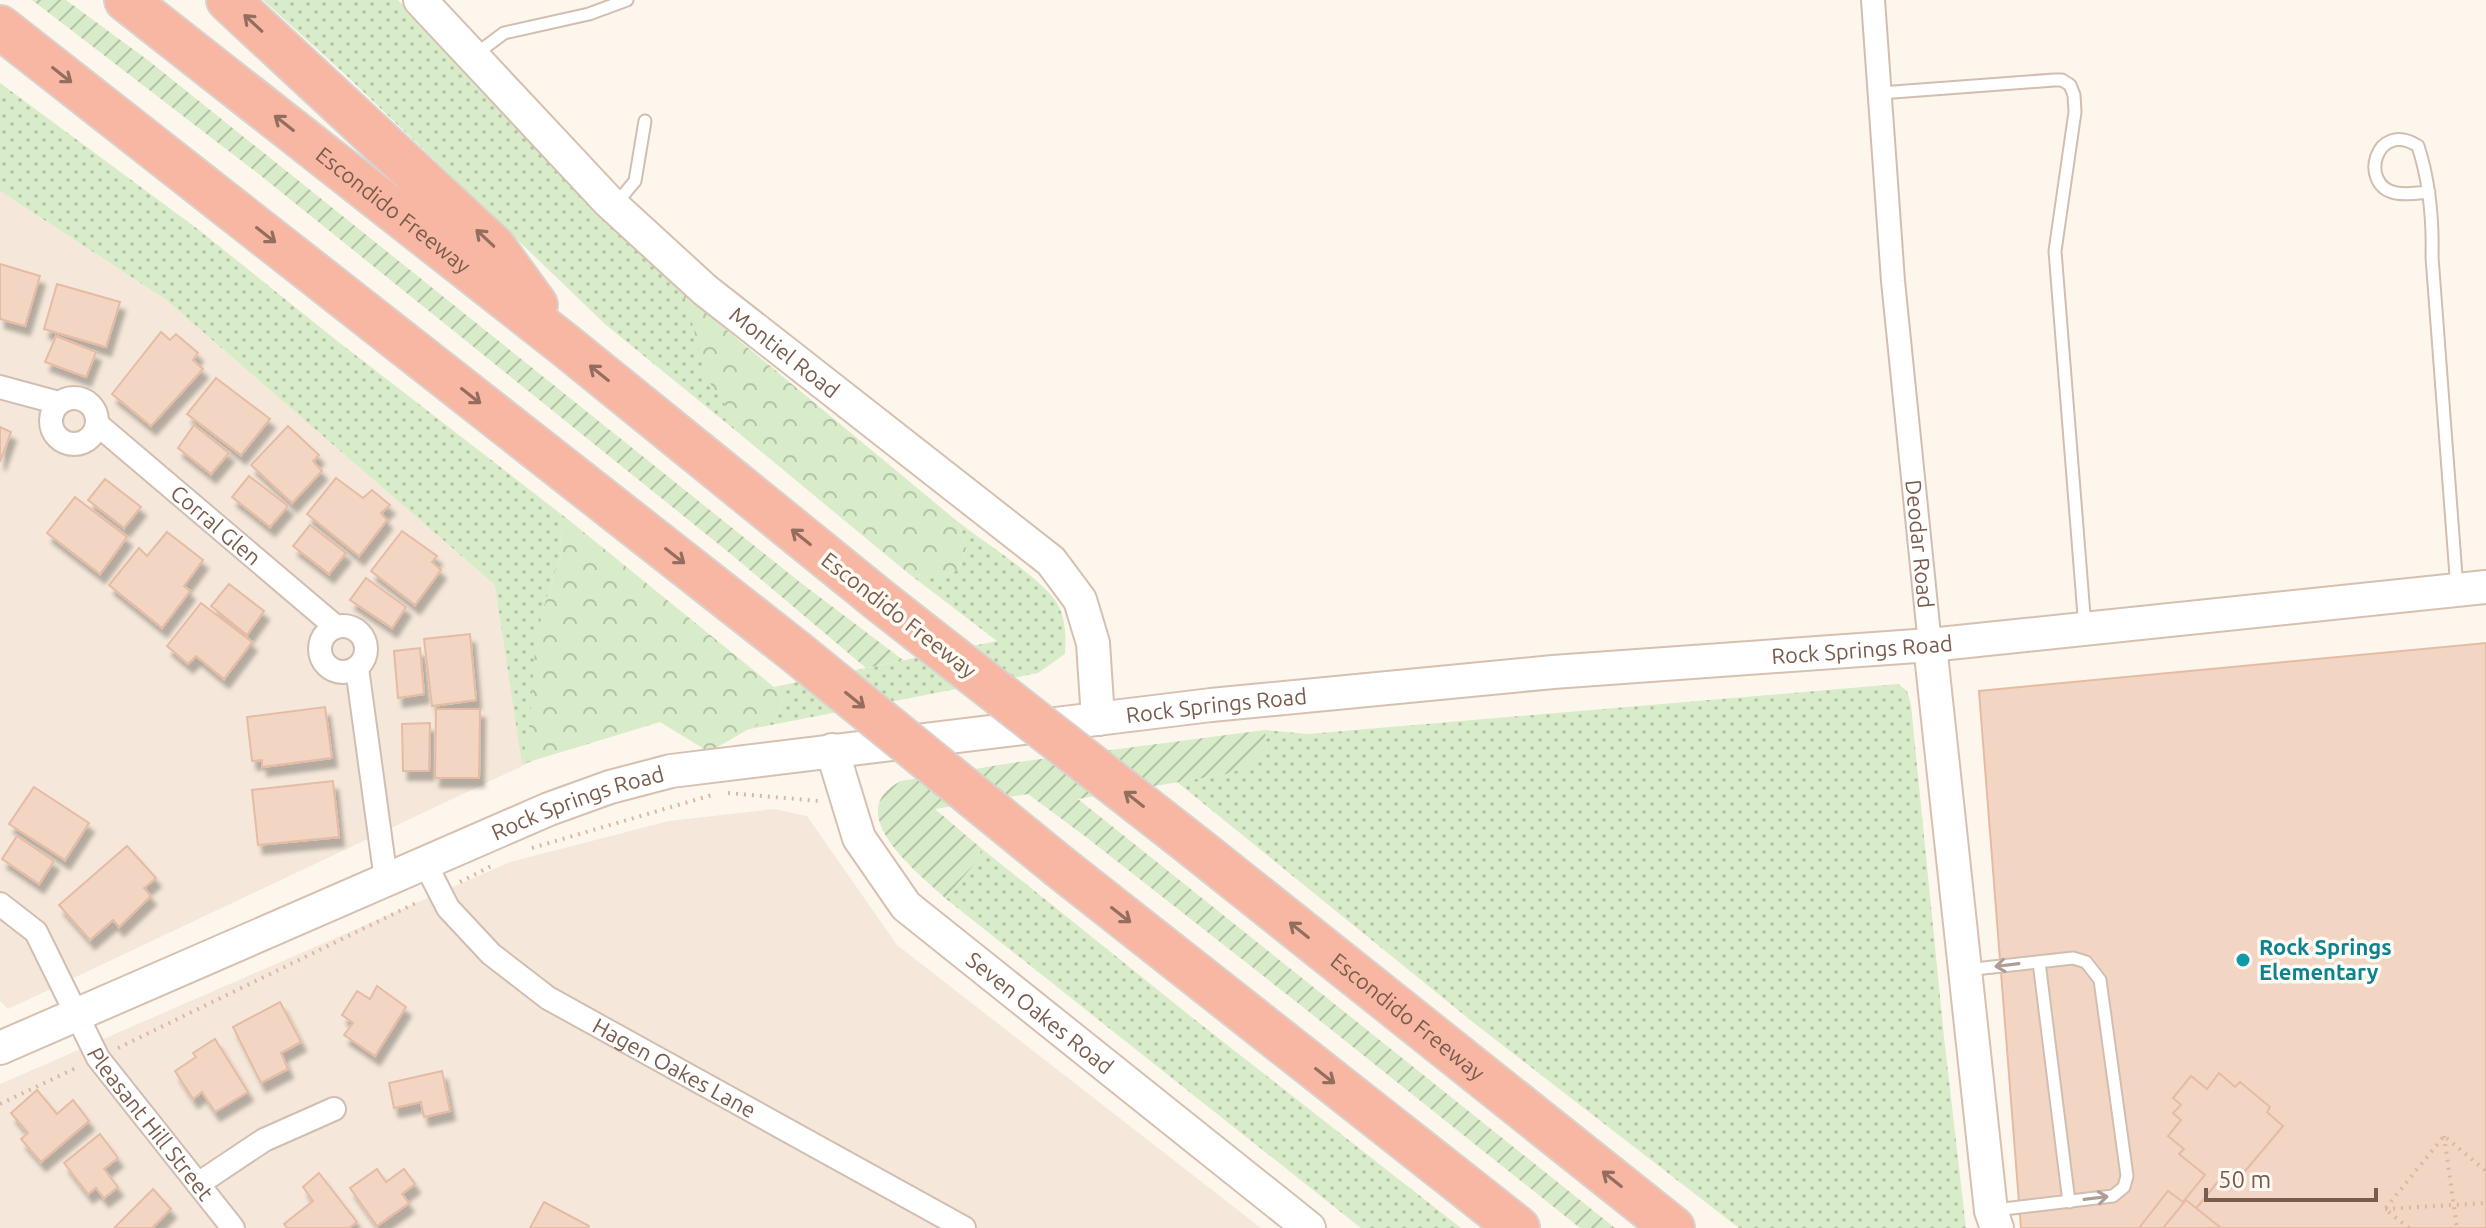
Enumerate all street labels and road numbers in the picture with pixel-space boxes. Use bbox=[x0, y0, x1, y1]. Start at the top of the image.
street label: Escondido Freeway bbox=[311, 141, 476, 278]
street label: Montiel Road bbox=[725, 301, 845, 403]
street label: Corral Glen bbox=[166, 479, 266, 570]
street label: Deodar Road bbox=[1901, 479, 1939, 609]
street label: Escondido Freeway bbox=[817, 547, 982, 683]
street label: Rock Springs Road bbox=[1770, 630, 1954, 668]
street label: Rock Springs Road bbox=[1125, 683, 1308, 727]
street label: Rock Springs Road bbox=[487, 760, 666, 845]
street label: Seven Oakes Road bbox=[962, 946, 1119, 1079]
street label: Escondido Freeway bbox=[1326, 947, 1490, 1085]
street label: Hagen Oakes Lane bbox=[589, 1012, 760, 1123]
street label: Pleasant Hill Street bbox=[83, 1043, 219, 1205]

